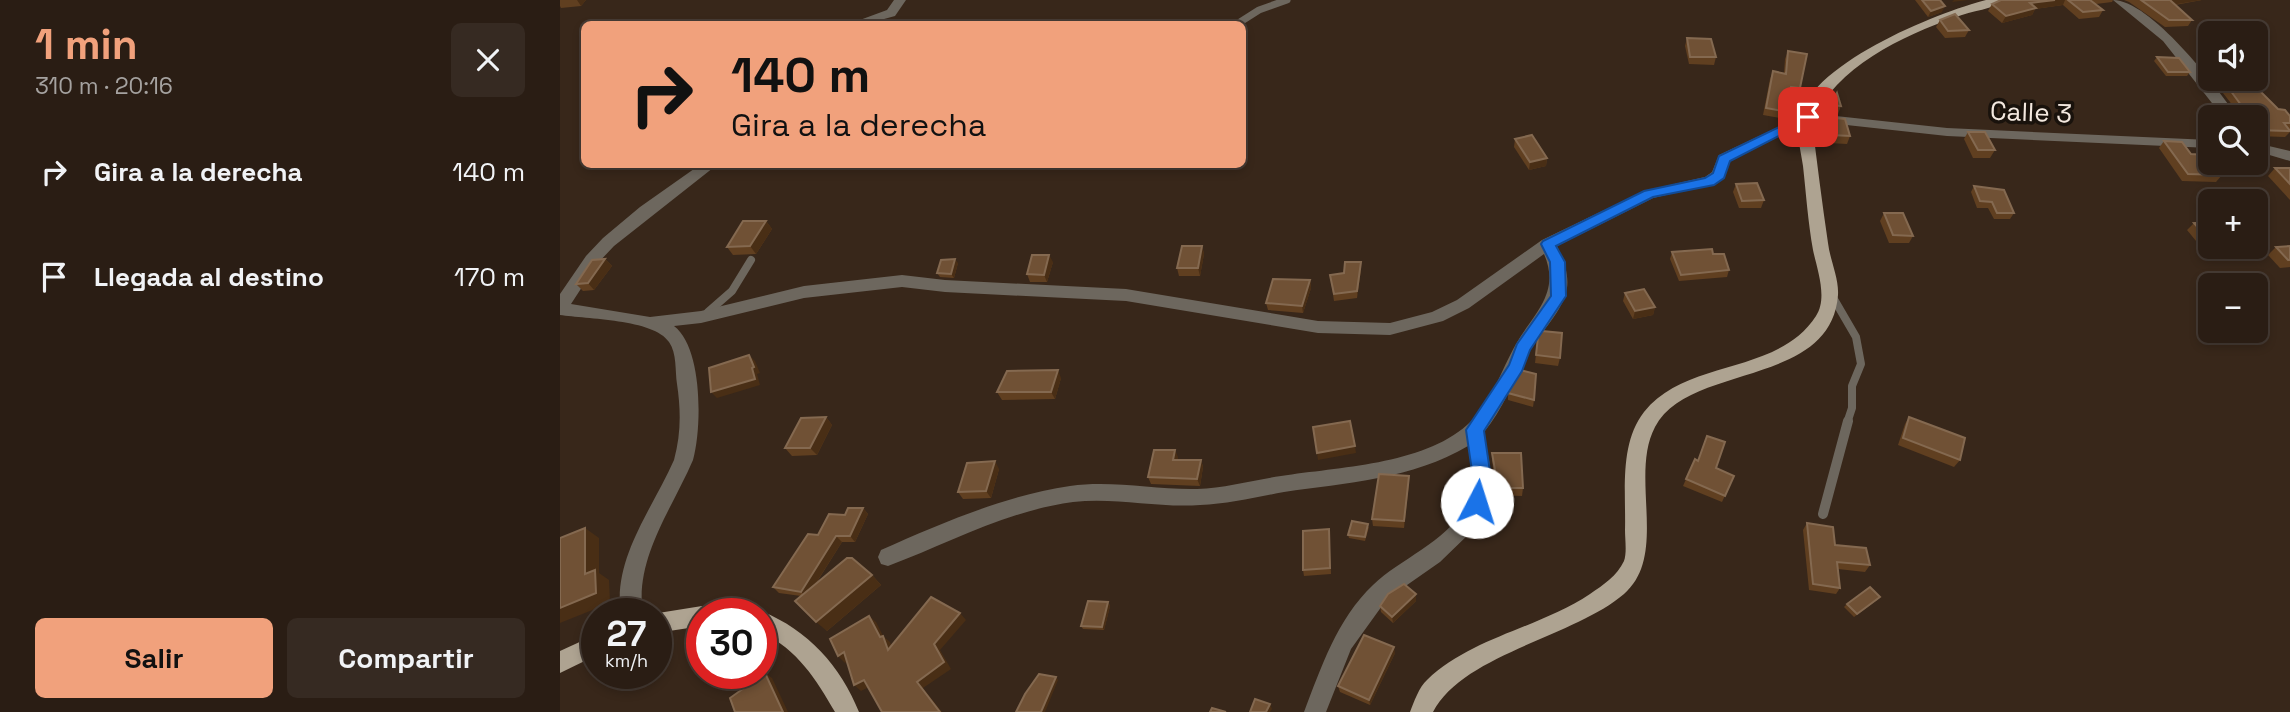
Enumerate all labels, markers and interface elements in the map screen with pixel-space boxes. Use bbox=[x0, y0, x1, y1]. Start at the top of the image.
text: 1 min bbox=[35, 18, 138, 71]
map controls bbox=[2198, 21, 2268, 343]
button: sound bbox=[2198, 21, 2268, 91]
button: close bbox=[451, 23, 525, 97]
text: 140 m bbox=[731, 44, 870, 106]
icon: right bbox=[616, 49, 707, 140]
text: 310 m · 20:16 bbox=[35, 71, 173, 101]
pin bbox=[1778, 87, 1838, 147]
street label: Calle 3 bbox=[1989, 94, 2073, 130]
icon: arrive bbox=[1789, 98, 1827, 136]
text: Gira a la derecha bbox=[731, 105, 986, 145]
button: search bbox=[2198, 105, 2268, 175]
icon: right bbox=[35, 153, 73, 191]
text: Gira a la derecha bbox=[94, 155, 303, 189]
text: 140 m bbox=[452, 155, 525, 189]
button: + bbox=[2198, 189, 2268, 259]
icon: arrive bbox=[35, 258, 73, 296]
text: Llegada al destino bbox=[94, 260, 324, 294]
text: 170 m bbox=[454, 260, 525, 294]
button: − bbox=[2198, 273, 2268, 343]
position arrow bbox=[1440, 465, 1514, 539]
speed limit sign: 30 bbox=[686, 598, 777, 689]
text: 27 bbox=[607, 612, 646, 656]
button: Salir bbox=[35, 618, 273, 698]
button: Compartir bbox=[287, 618, 525, 698]
text: km/h bbox=[605, 649, 648, 672]

